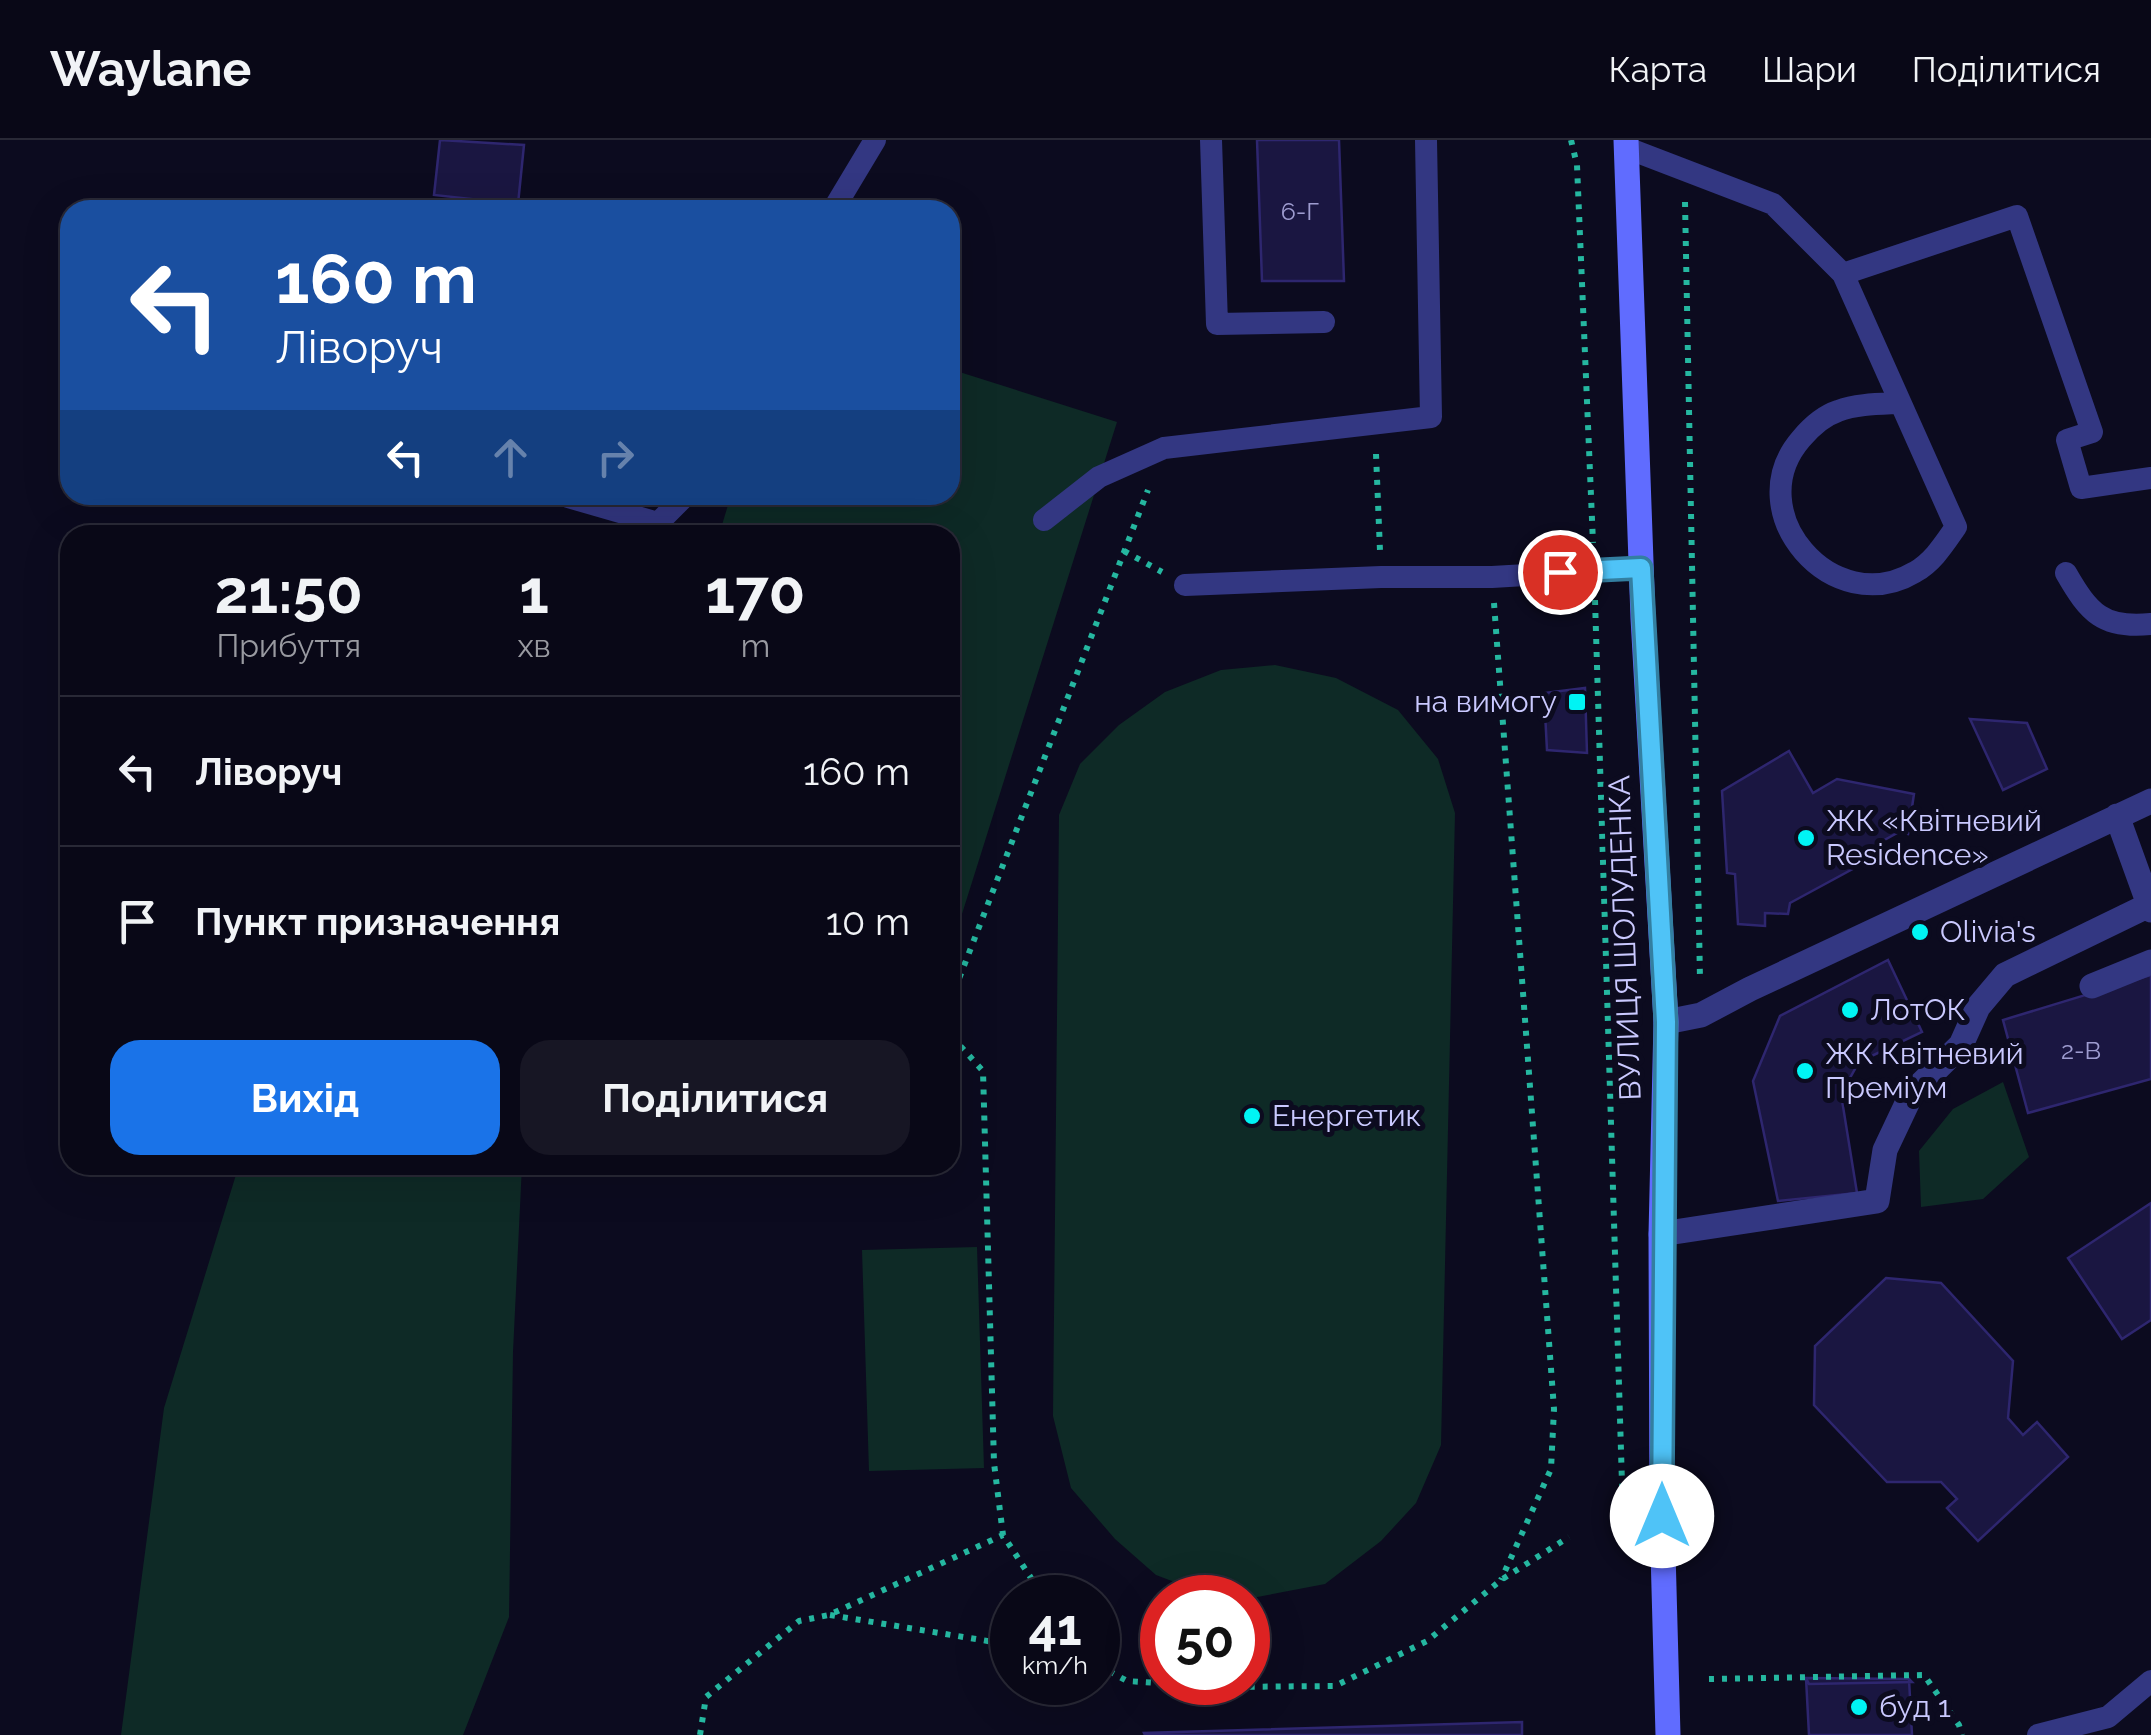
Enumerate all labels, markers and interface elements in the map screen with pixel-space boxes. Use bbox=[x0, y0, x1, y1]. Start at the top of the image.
text: Waylane bbox=[50, 41, 251, 97]
text: Карта bbox=[1609, 49, 1707, 90]
text: Шари bbox=[1762, 49, 1857, 90]
text: Поділитися bbox=[1912, 49, 2101, 90]
house number: 6-Г bbox=[1281, 196, 1319, 226]
text: 160 m bbox=[275, 237, 477, 319]
icon: left bbox=[110, 240, 240, 370]
text: Ліворуч bbox=[275, 321, 443, 374]
icon: left bbox=[378, 430, 433, 485]
icon: ahead bbox=[483, 430, 538, 485]
icon: right bbox=[588, 430, 643, 485]
pin bbox=[1518, 530, 1603, 615]
icon: arrive bbox=[1533, 545, 1588, 600]
text: 21:50 bbox=[215, 557, 363, 627]
text: 1 bbox=[519, 557, 549, 627]
text: 170 bbox=[705, 557, 805, 627]
text: Прибуття bbox=[216, 627, 361, 664]
text: хв bbox=[517, 627, 551, 664]
text: m bbox=[741, 627, 770, 664]
place label: на вимогу bbox=[1414, 684, 1557, 719]
marker: на вимогу bbox=[1566, 691, 1588, 713]
icon: left bbox=[110, 744, 165, 799]
text: Ліворуч bbox=[195, 749, 342, 794]
text: 160 m bbox=[803, 749, 910, 794]
street label: ВУЛИЦЯ ШОЛУДЕНКА bbox=[1601, 775, 1648, 1101]
place label: ЖК «Квітневий Residence» bbox=[1826, 803, 2042, 872]
marker: ЖК «Квітневий Residence» bbox=[1795, 827, 1817, 849]
icon: arrive bbox=[110, 894, 165, 949]
text: Пункт призначення bbox=[195, 899, 560, 944]
text: 10 m bbox=[826, 899, 910, 944]
place label: Olivia's bbox=[1940, 914, 2036, 949]
marker: Olivia's bbox=[1909, 921, 1931, 943]
place label: ЛотОК bbox=[1870, 992, 1966, 1027]
marker: ЛотОК bbox=[1839, 999, 1861, 1021]
house number: 2-В bbox=[2061, 1035, 2101, 1065]
place label: ЖК Квітневий Преміум bbox=[1825, 1036, 2024, 1105]
button: Вихід bbox=[110, 1040, 500, 1155]
button: Поділитися bbox=[520, 1040, 910, 1155]
marker: ЖК Квітневий Преміум bbox=[1794, 1060, 1816, 1082]
place label: Енергетик bbox=[1272, 1098, 1421, 1133]
marker: Енергетик bbox=[1241, 1105, 1263, 1127]
position arrow bbox=[1610, 1464, 1714, 1568]
speed limit sign: 50 bbox=[1140, 1575, 1270, 1705]
text: 41 bbox=[1028, 1598, 1082, 1657]
text: km/h bbox=[1022, 1650, 1088, 1680]
place label: буд 1 bbox=[1879, 1689, 1951, 1724]
marker: буд 1 bbox=[1848, 1696, 1870, 1718]

